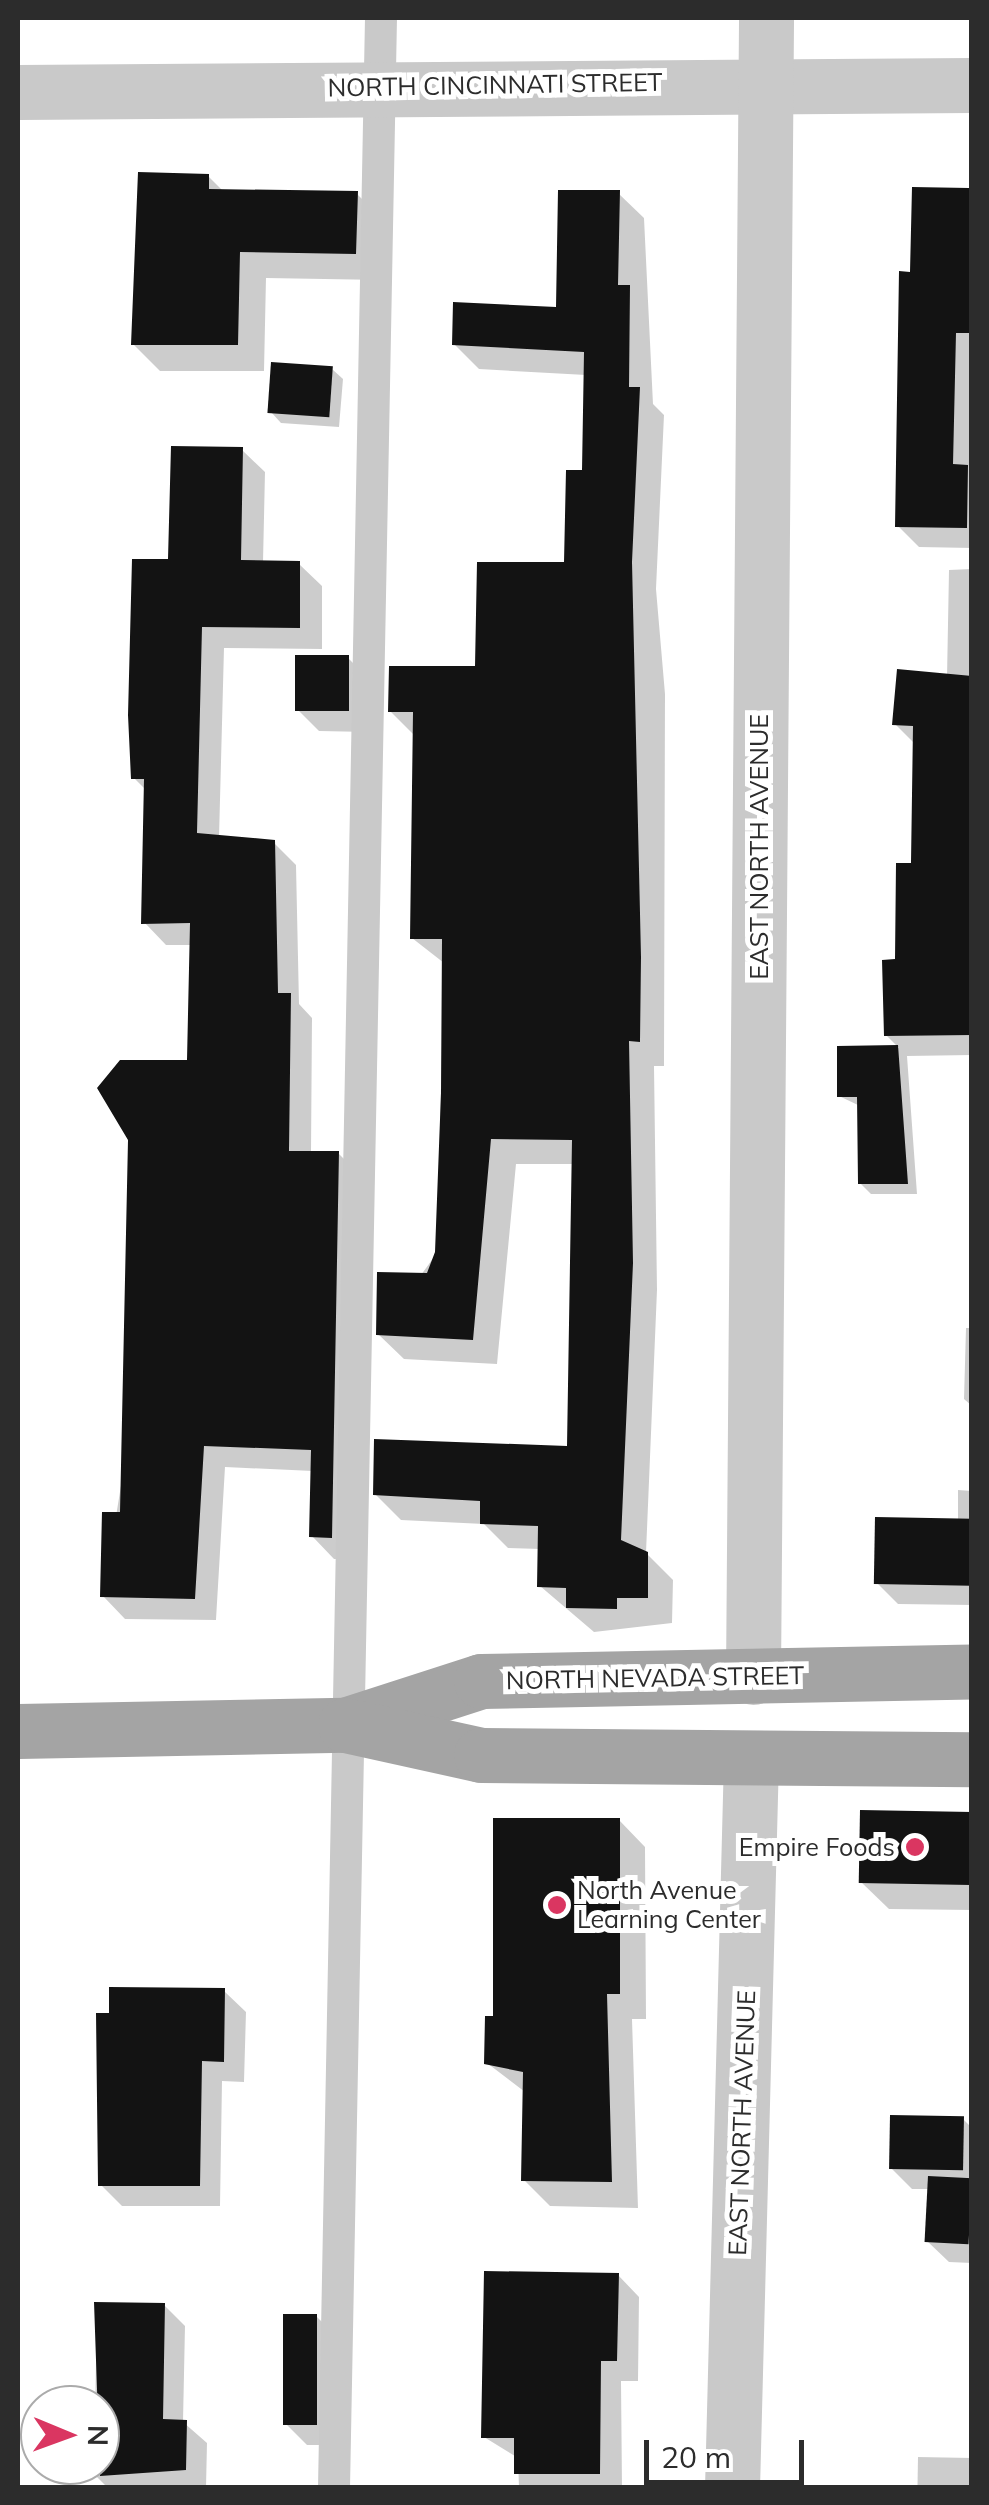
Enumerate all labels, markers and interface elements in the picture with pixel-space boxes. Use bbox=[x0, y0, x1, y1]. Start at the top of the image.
street label: NORTH CINCINNATI STREET bbox=[327, 67, 663, 103]
street label: EAST NORTH AVENUE bbox=[744, 714, 774, 980]
street label: NORTH NEVADA STREET bbox=[506, 1660, 804, 1696]
place label: Empire Foods bbox=[739, 1832, 895, 1862]
marker: Empire Foods bbox=[904, 1836, 926, 1858]
place label: North Avenue Learning Center bbox=[577, 1876, 761, 1935]
marker: North Avenue Learning Center bbox=[546, 1894, 568, 1916]
street label: EAST NORTH AVENUE bbox=[722, 1990, 762, 2256]
north arrow bbox=[20, 2385, 120, 2485]
scale bar bbox=[649, 2420, 809, 2482]
text: N bbox=[81, 2425, 116, 2446]
text: 20 m bbox=[661, 2438, 731, 2476]

